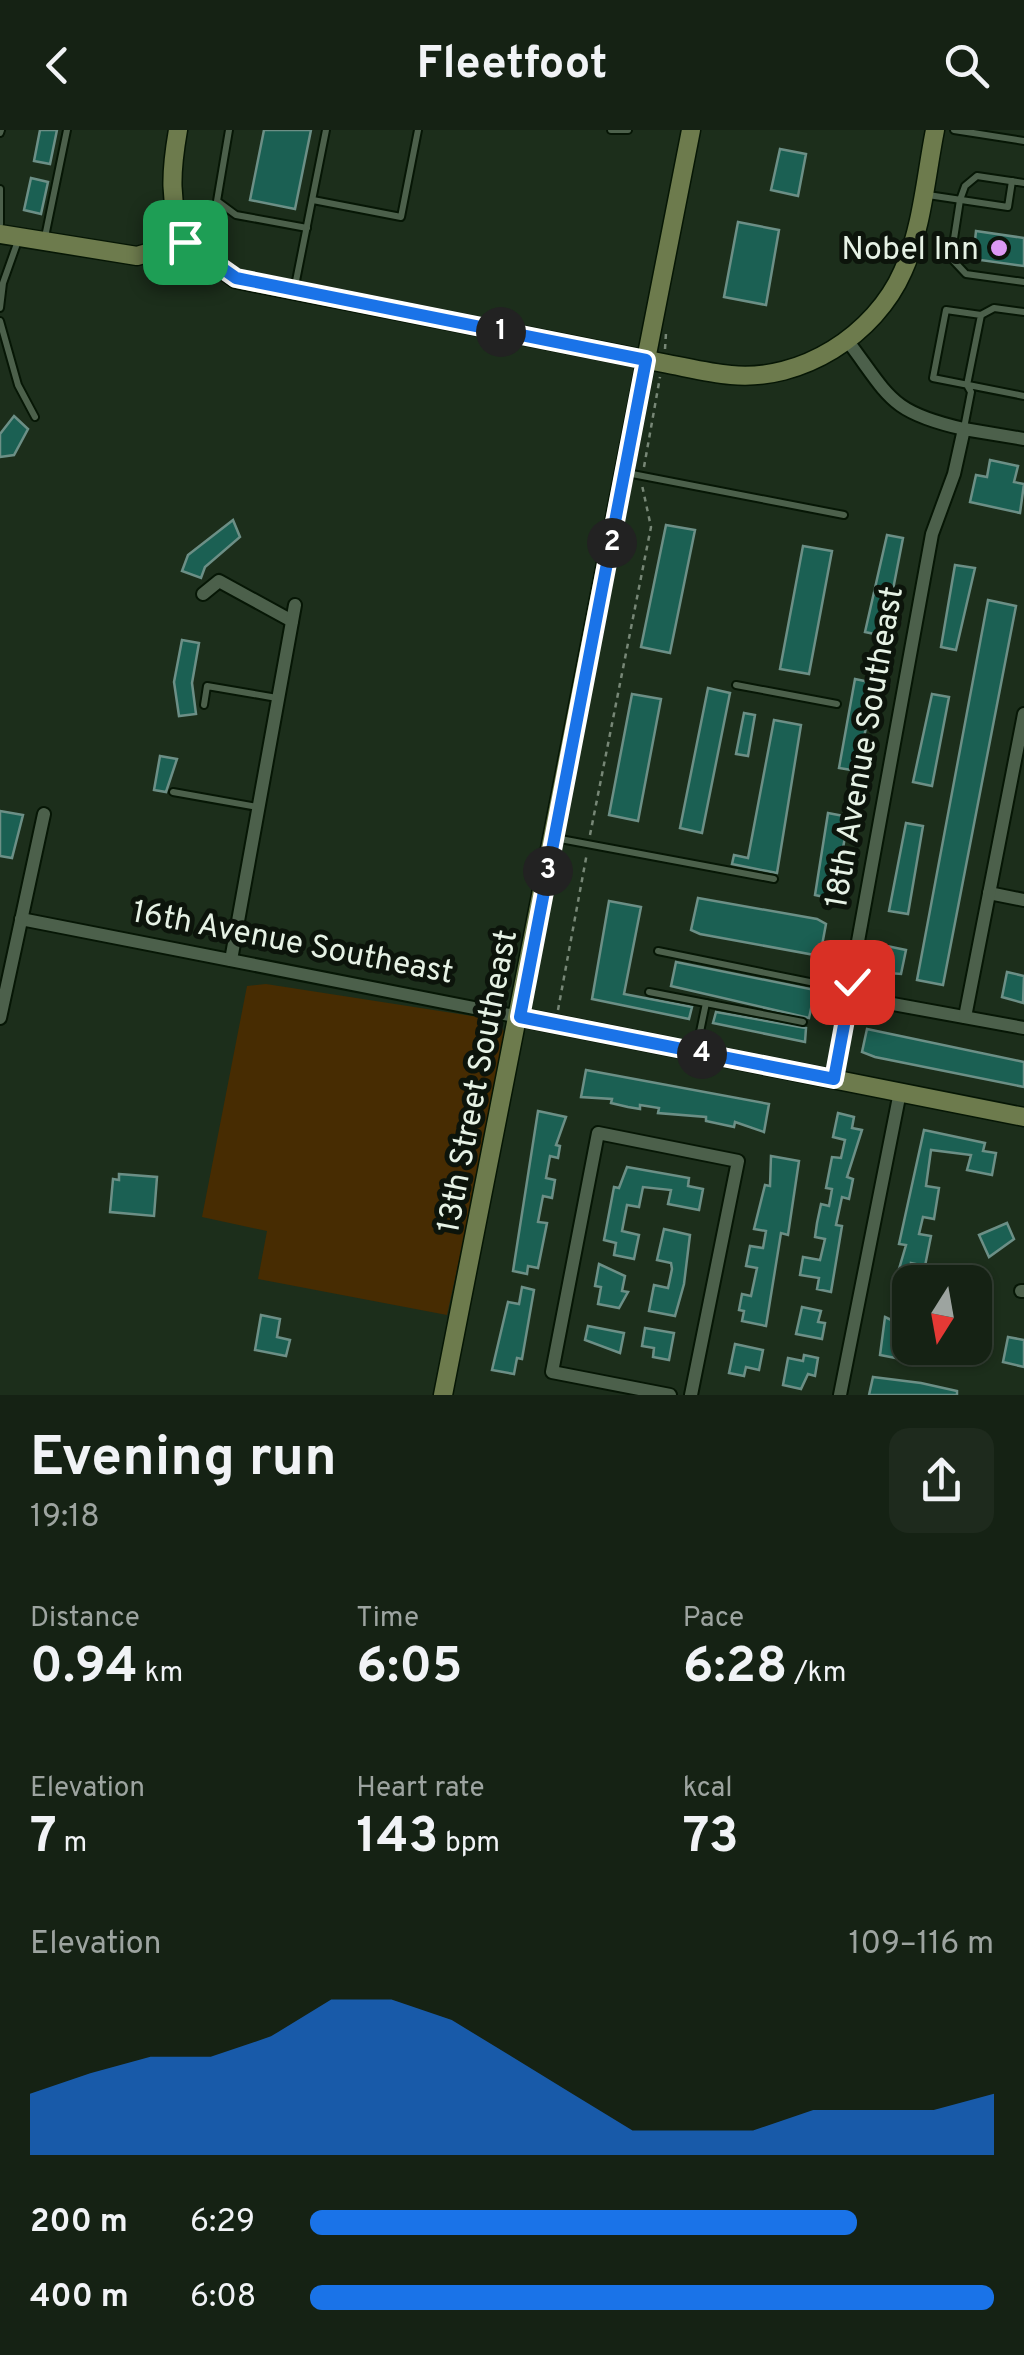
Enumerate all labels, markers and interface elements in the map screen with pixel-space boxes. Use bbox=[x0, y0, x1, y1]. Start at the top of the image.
text: Fleetfoot bbox=[417, 37, 607, 94]
icon: back bbox=[30, 38, 85, 93]
icon: search bbox=[939, 38, 994, 93]
pin bbox=[143, 200, 228, 285]
icon: arrive bbox=[158, 215, 213, 270]
place label: Nobel Inn bbox=[841, 231, 979, 271]
marker: Nobel Inn bbox=[988, 237, 1010, 259]
pin: 1 bbox=[476, 307, 526, 357]
text: 1 bbox=[495, 314, 507, 350]
pin: 2 bbox=[587, 518, 637, 568]
text: 2 bbox=[603, 525, 621, 561]
street label: 18th Avenue Southeast bbox=[818, 583, 914, 912]
pin: 3 bbox=[523, 846, 573, 896]
text: 3 bbox=[540, 853, 556, 889]
street label: 16th Avenue Southeast bbox=[128, 893, 456, 995]
street label: 13th Street Southeast bbox=[430, 926, 528, 1237]
pin bbox=[810, 940, 895, 1025]
icon: check bbox=[825, 955, 880, 1010]
pin: 4 bbox=[677, 1029, 727, 1079]
text: 4 bbox=[693, 1036, 711, 1072]
north arrow bbox=[892, 1265, 992, 1365]
map controls bbox=[892, 1265, 992, 1365]
text: Evening run bbox=[30, 1425, 337, 1495]
button: share bbox=[889, 1428, 994, 1533]
text: 19:18 bbox=[30, 1498, 100, 1538]
text: Distance bbox=[30, 1601, 140, 1637]
text: Time bbox=[356, 1601, 419, 1637]
text: Pace bbox=[683, 1601, 744, 1637]
text: 0.94 bbox=[30, 1637, 138, 1700]
text: 6:05 bbox=[356, 1637, 463, 1700]
text: 6:28 bbox=[683, 1637, 788, 1700]
text: km bbox=[138, 1656, 183, 1692]
text: /km bbox=[788, 1656, 846, 1692]
text: Elevation bbox=[30, 1771, 145, 1807]
text: Heart rate bbox=[356, 1771, 484, 1807]
text: kcal bbox=[683, 1771, 732, 1807]
text: 7 bbox=[30, 1807, 57, 1870]
text: 143 bbox=[356, 1807, 438, 1870]
text: 73 bbox=[683, 1807, 739, 1870]
text: m bbox=[57, 1826, 87, 1862]
text: bpm bbox=[438, 1826, 500, 1862]
text: Elevation bbox=[30, 1925, 162, 1965]
text: 109–116 m bbox=[848, 1925, 994, 1965]
text: 200 m bbox=[30, 2203, 128, 2243]
text: 6:29 bbox=[190, 2203, 255, 2243]
text: 400 m bbox=[30, 2278, 129, 2318]
text: 6:08 bbox=[190, 2278, 256, 2318]

